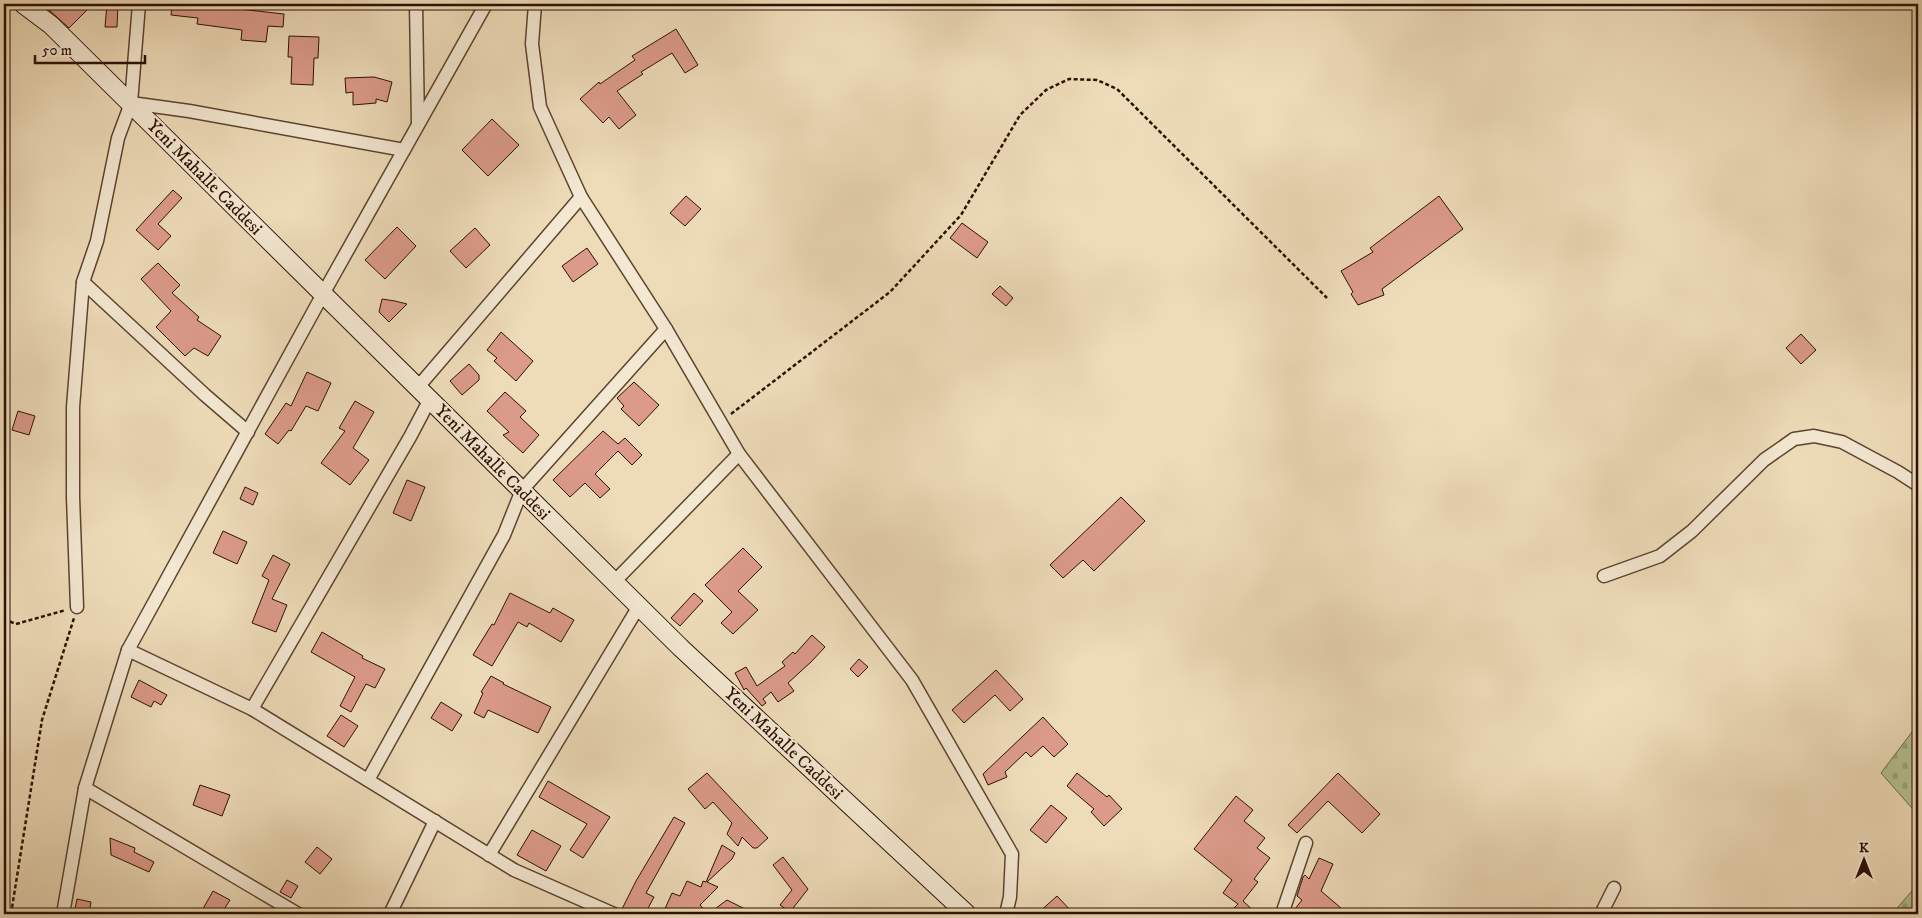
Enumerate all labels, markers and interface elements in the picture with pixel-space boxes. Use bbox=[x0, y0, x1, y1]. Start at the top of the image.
scale bar bbox=[35, 32, 145, 64]
text: 50 m bbox=[42, 41, 72, 60]
street label: Yeni Mahalle Caddesi bbox=[142, 115, 267, 240]
street label: Yeni Mahalle Caddesi bbox=[430, 400, 555, 525]
street label: Yeni Mahalle Caddesi bbox=[719, 683, 847, 804]
north arrow bbox=[1840, 836, 1890, 886]
text: K bbox=[1859, 839, 1870, 857]

